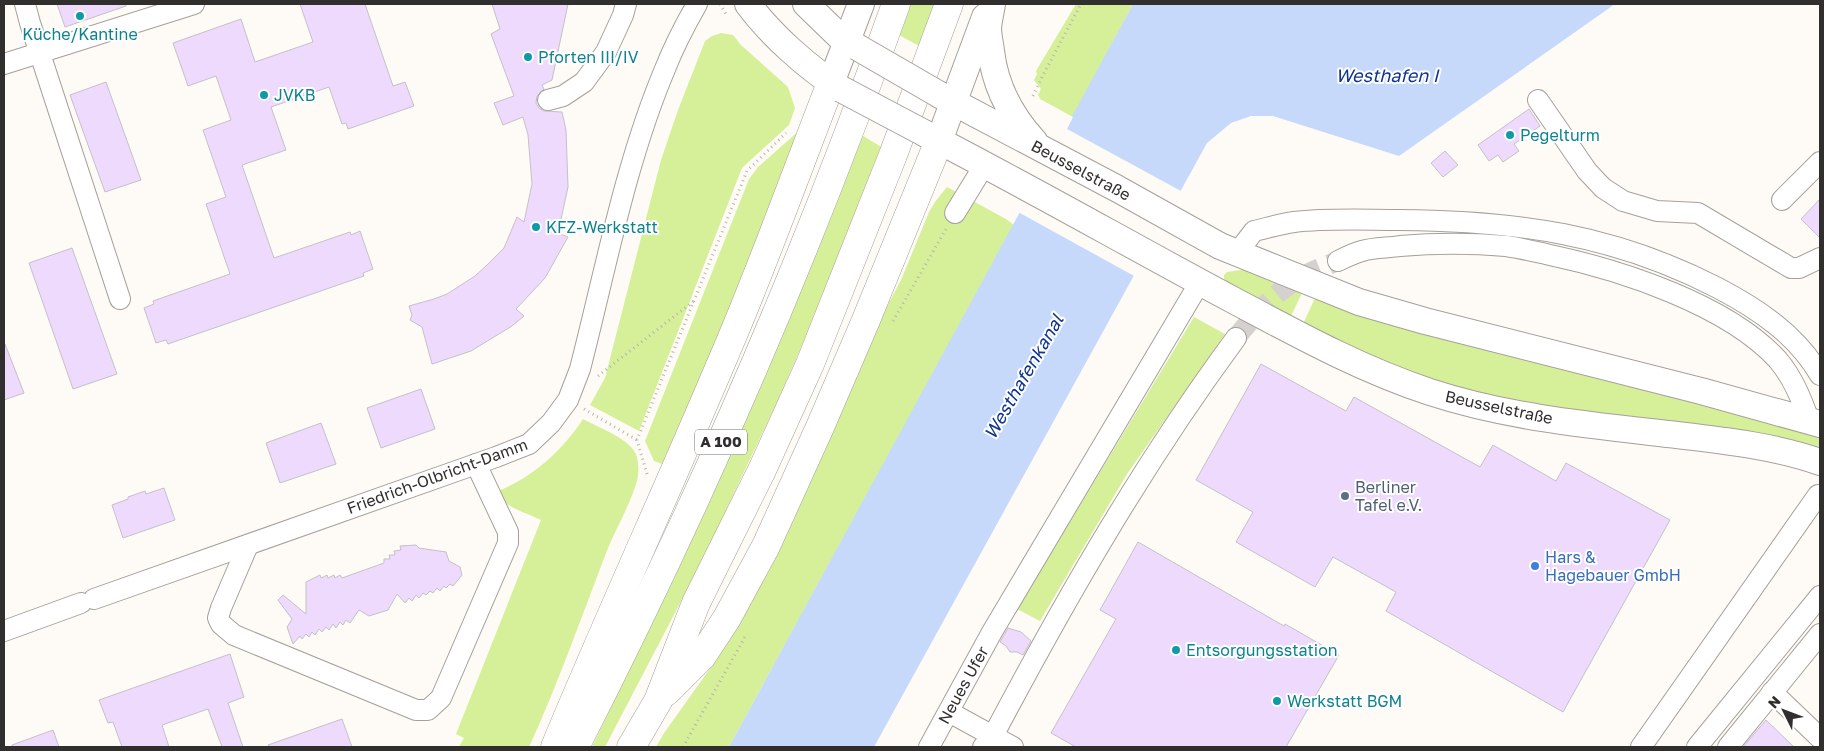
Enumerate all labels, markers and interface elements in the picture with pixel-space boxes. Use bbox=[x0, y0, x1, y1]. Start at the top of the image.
marker: Küche/Kantine bbox=[74, 10, 86, 22]
place label: Küche/Kantine bbox=[22, 24, 138, 44]
place label: Pforten III/IV bbox=[538, 47, 639, 67]
marker: Pforten III/IV bbox=[522, 51, 534, 63]
water label: Westhafen I bbox=[1335, 64, 1440, 86]
place label: JVKB bbox=[274, 85, 315, 105]
marker: JVKB bbox=[258, 89, 270, 101]
place label: Pegelturm bbox=[1520, 125, 1600, 145]
marker: Pegelturm bbox=[1504, 129, 1516, 141]
street label: Beusselstraße bbox=[1028, 135, 1134, 205]
place label: KFZ-Werkstatt bbox=[546, 217, 658, 237]
marker: KFZ-Werkstatt bbox=[530, 221, 542, 233]
water label: Westhafenkanal bbox=[979, 309, 1068, 443]
street label: Beusselstraße bbox=[1443, 386, 1555, 428]
road number: A 100 bbox=[695, 430, 747, 454]
street label: Friedrich-Olbricht-Damm bbox=[344, 434, 530, 518]
place label: Berliner Tafel e.V. bbox=[1355, 477, 1422, 515]
marker: Berliner Tafel e.V. bbox=[1339, 490, 1351, 502]
place label: Hars & Hagebauer GmbH bbox=[1545, 547, 1681, 585]
marker: Hars & Hagebauer GmbH bbox=[1529, 560, 1541, 572]
place label: Entsorgungsstation bbox=[1186, 640, 1338, 660]
street label: Neues Ufer bbox=[933, 643, 993, 727]
marker: Entsorgungsstation bbox=[1170, 644, 1182, 656]
north arrow bbox=[1759, 686, 1809, 736]
place label: Werkstatt BGM bbox=[1287, 691, 1402, 711]
text: N bbox=[1764, 692, 1784, 712]
marker: Werkstatt BGM bbox=[1271, 695, 1283, 707]

